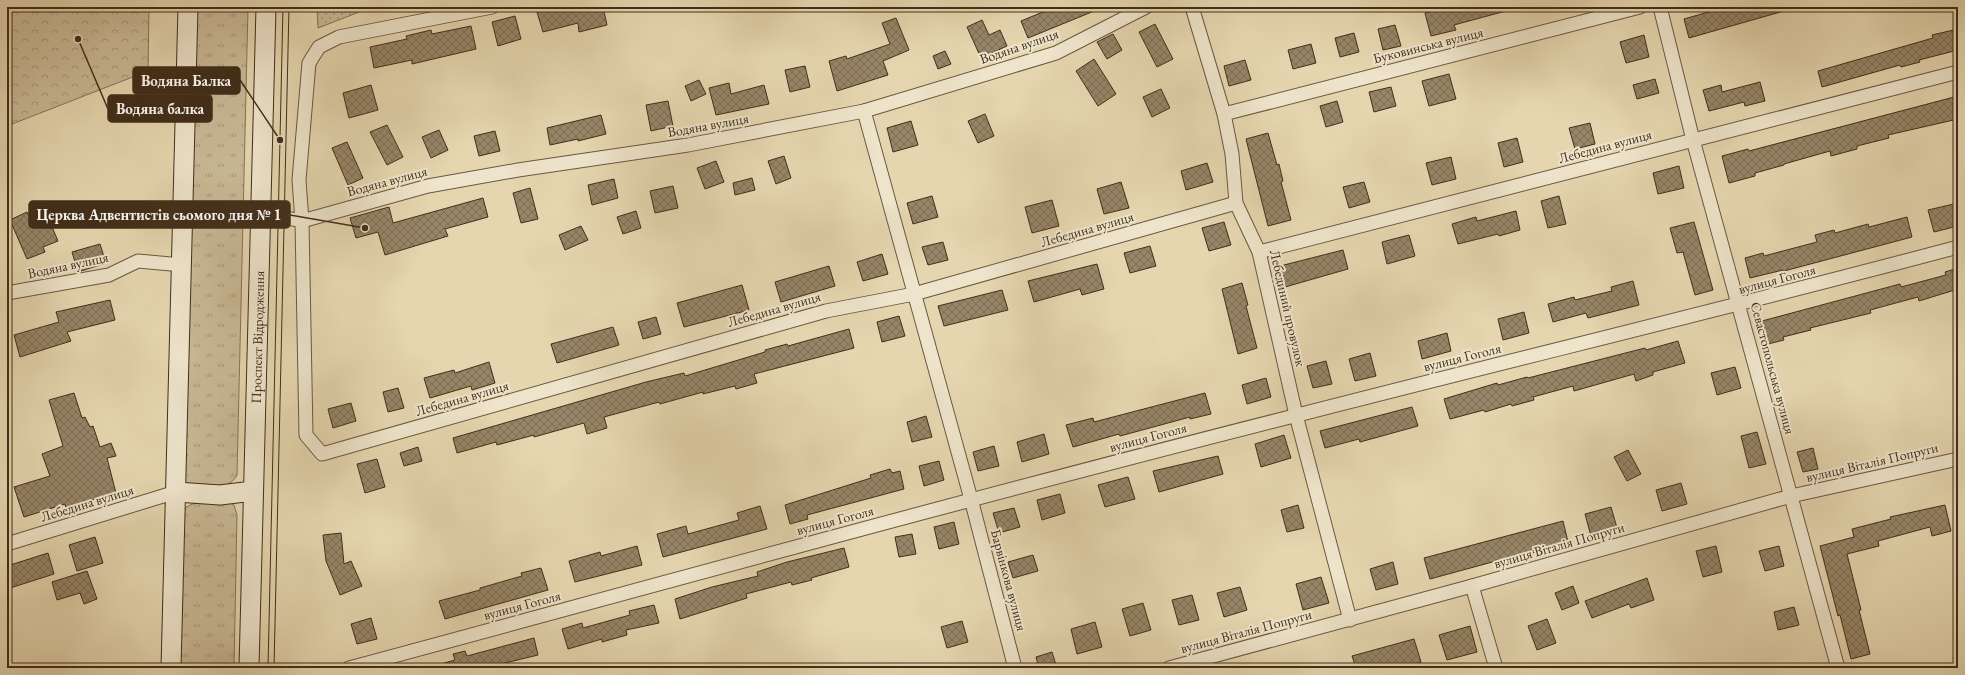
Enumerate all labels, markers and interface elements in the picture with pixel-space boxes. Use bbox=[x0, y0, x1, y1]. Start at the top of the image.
street label: Буковинська вулиця bbox=[1371, 23, 1485, 67]
street label: Водяна вулиця bbox=[977, 24, 1061, 68]
callout: Водяна Балка bbox=[133, 67, 240, 94]
text: Водяна Балка bbox=[141, 71, 232, 90]
callout: Водяна балка bbox=[108, 95, 212, 122]
text: Водяна балка bbox=[116, 99, 205, 118]
street label: Водяна вулиця bbox=[666, 109, 750, 141]
street label: Лебедина вулиця bbox=[1556, 125, 1654, 167]
street label: Водяна вулиця bbox=[345, 162, 429, 200]
callout: Церква Адвентистів сьомого дня № 1 bbox=[29, 201, 290, 228]
text: Церква Адвентистів сьомого дня № 1 bbox=[36, 205, 282, 224]
street label: Лебедина вулиця bbox=[1038, 207, 1136, 251]
street label: Водяна вулиця bbox=[26, 248, 110, 282]
street label: Лебединий провулок bbox=[1266, 248, 1310, 368]
street label: вулиця Гоголя bbox=[1736, 260, 1818, 298]
street label: Проспект Відродження bbox=[247, 270, 268, 404]
street label: Лебедина вулиця bbox=[725, 287, 823, 331]
street label: Севастопольська вулиця bbox=[1747, 300, 1799, 436]
street label: вулиця Гоголя bbox=[1421, 339, 1503, 375]
street label: Лебедина вулиця bbox=[413, 376, 511, 420]
street label: вулиця Гоголя bbox=[1107, 418, 1189, 456]
street label: вулиця Віталія Попруги bbox=[1804, 438, 1940, 486]
street label: Лебедина вулиця bbox=[38, 480, 136, 526]
street label: вулиця Гоголя bbox=[794, 501, 876, 539]
street label: вулиця Віталія Попруги bbox=[1492, 518, 1627, 572]
street label: Барвінкова вулиця bbox=[987, 527, 1031, 633]
street label: вулиця Гоголя bbox=[481, 586, 563, 624]
street label: вулиця Віталія Попруги bbox=[1178, 605, 1314, 657]

